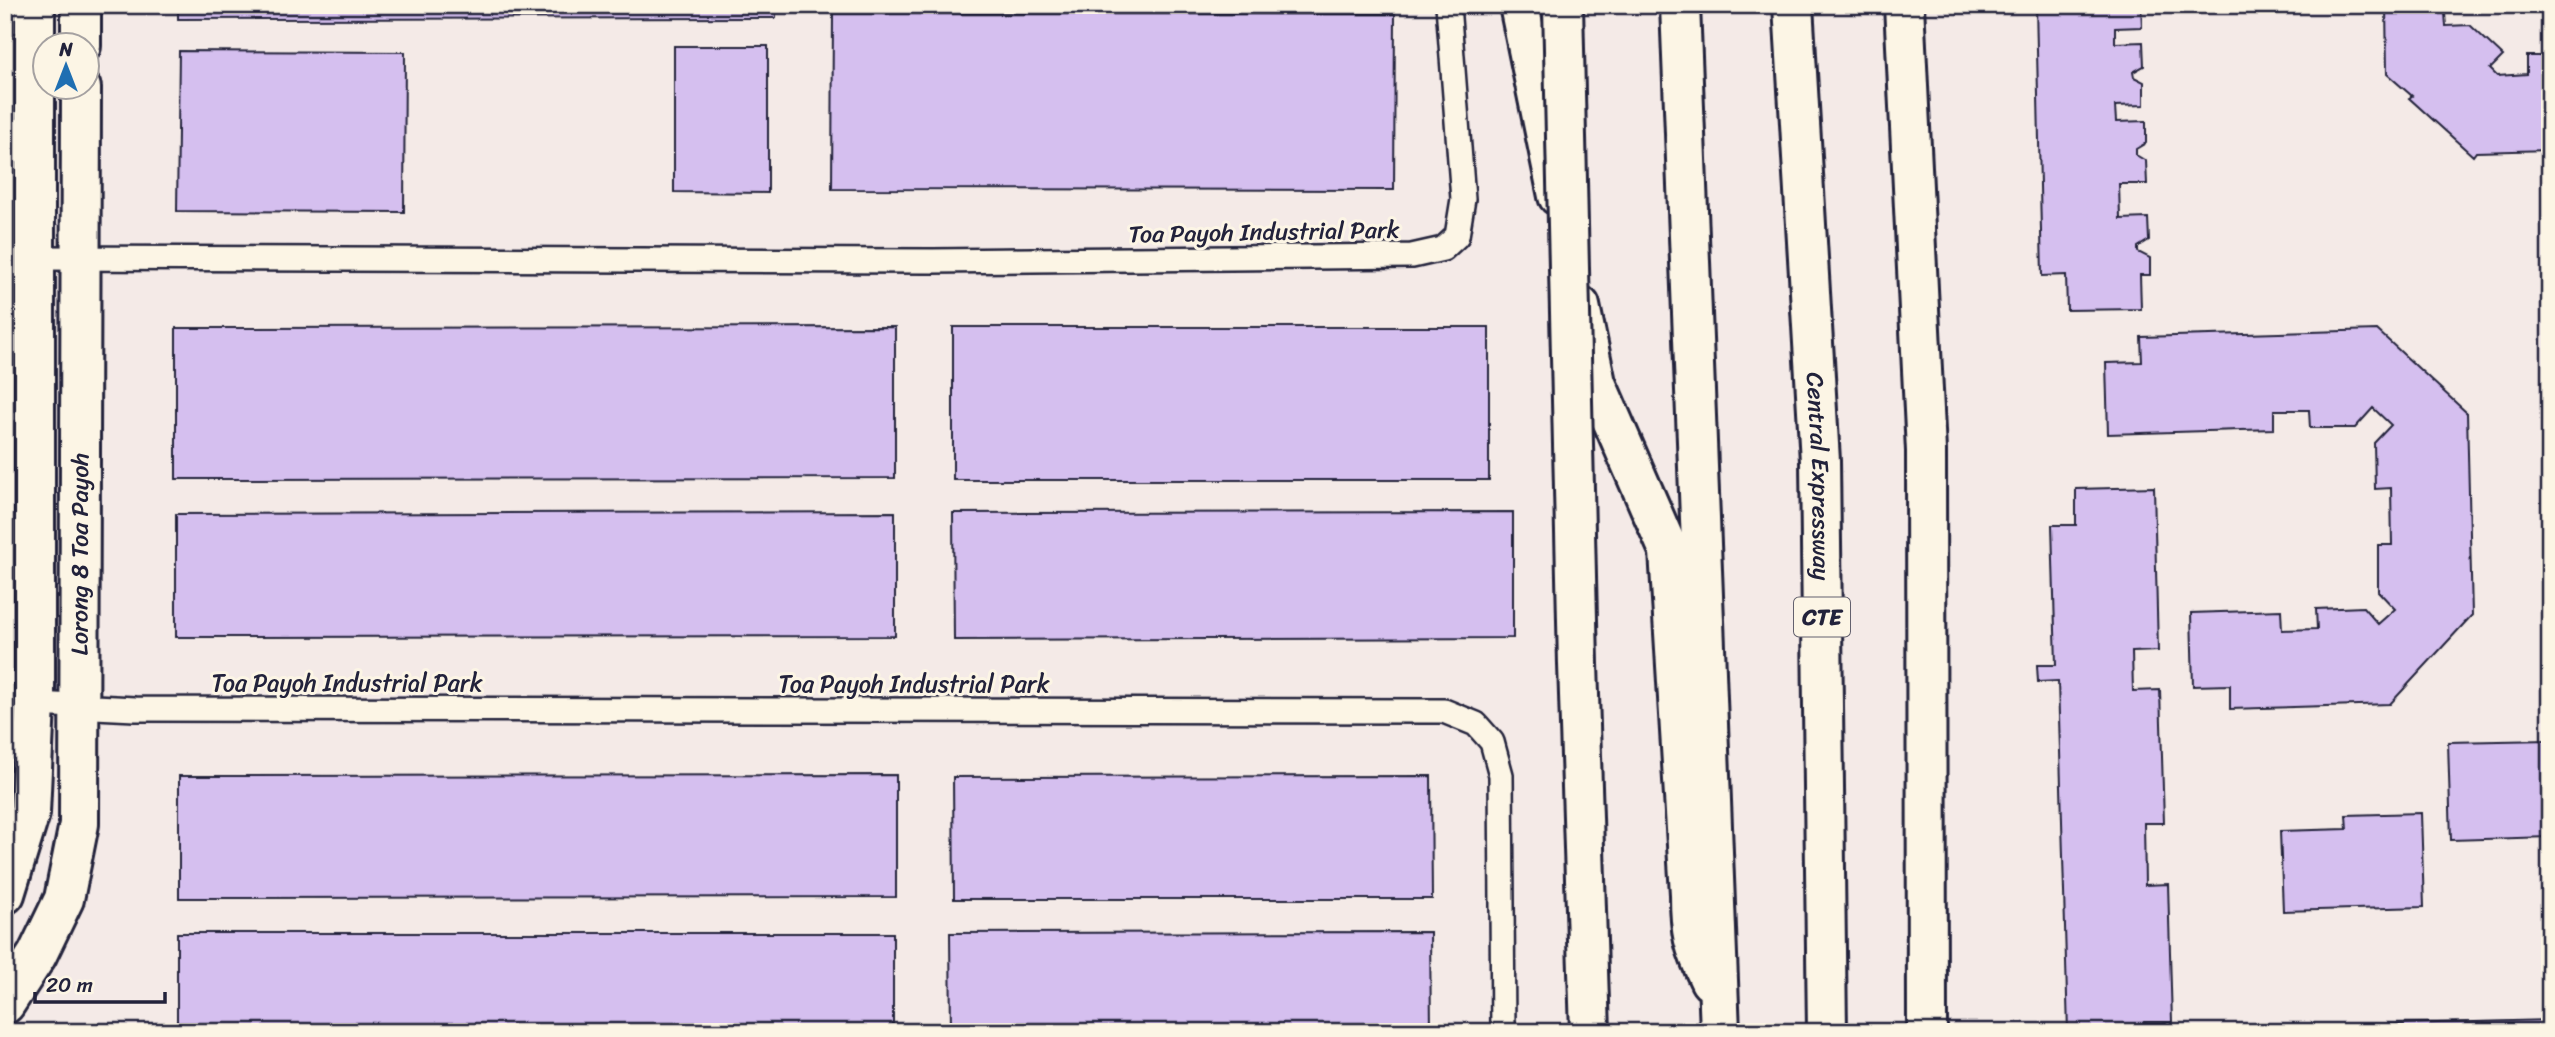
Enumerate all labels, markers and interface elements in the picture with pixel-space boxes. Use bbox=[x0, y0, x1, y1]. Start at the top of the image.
north arrow bbox=[32, 32, 102, 102]
text: N bbox=[58, 33, 73, 66]
street label: Toa Payoh Industrial Park bbox=[1128, 209, 1400, 255]
street label: Central Expressway bbox=[1794, 371, 1842, 581]
street label: Lorong 8 Toa Payoh bbox=[58, 453, 101, 655]
road number: CTE bbox=[1794, 597, 1850, 636]
street label: Toa Payoh Industrial Park bbox=[212, 662, 483, 704]
street label: Toa Payoh Industrial Park bbox=[779, 663, 1050, 705]
scale bar bbox=[35, 960, 164, 1004]
text: 20 m bbox=[46, 966, 93, 1004]

